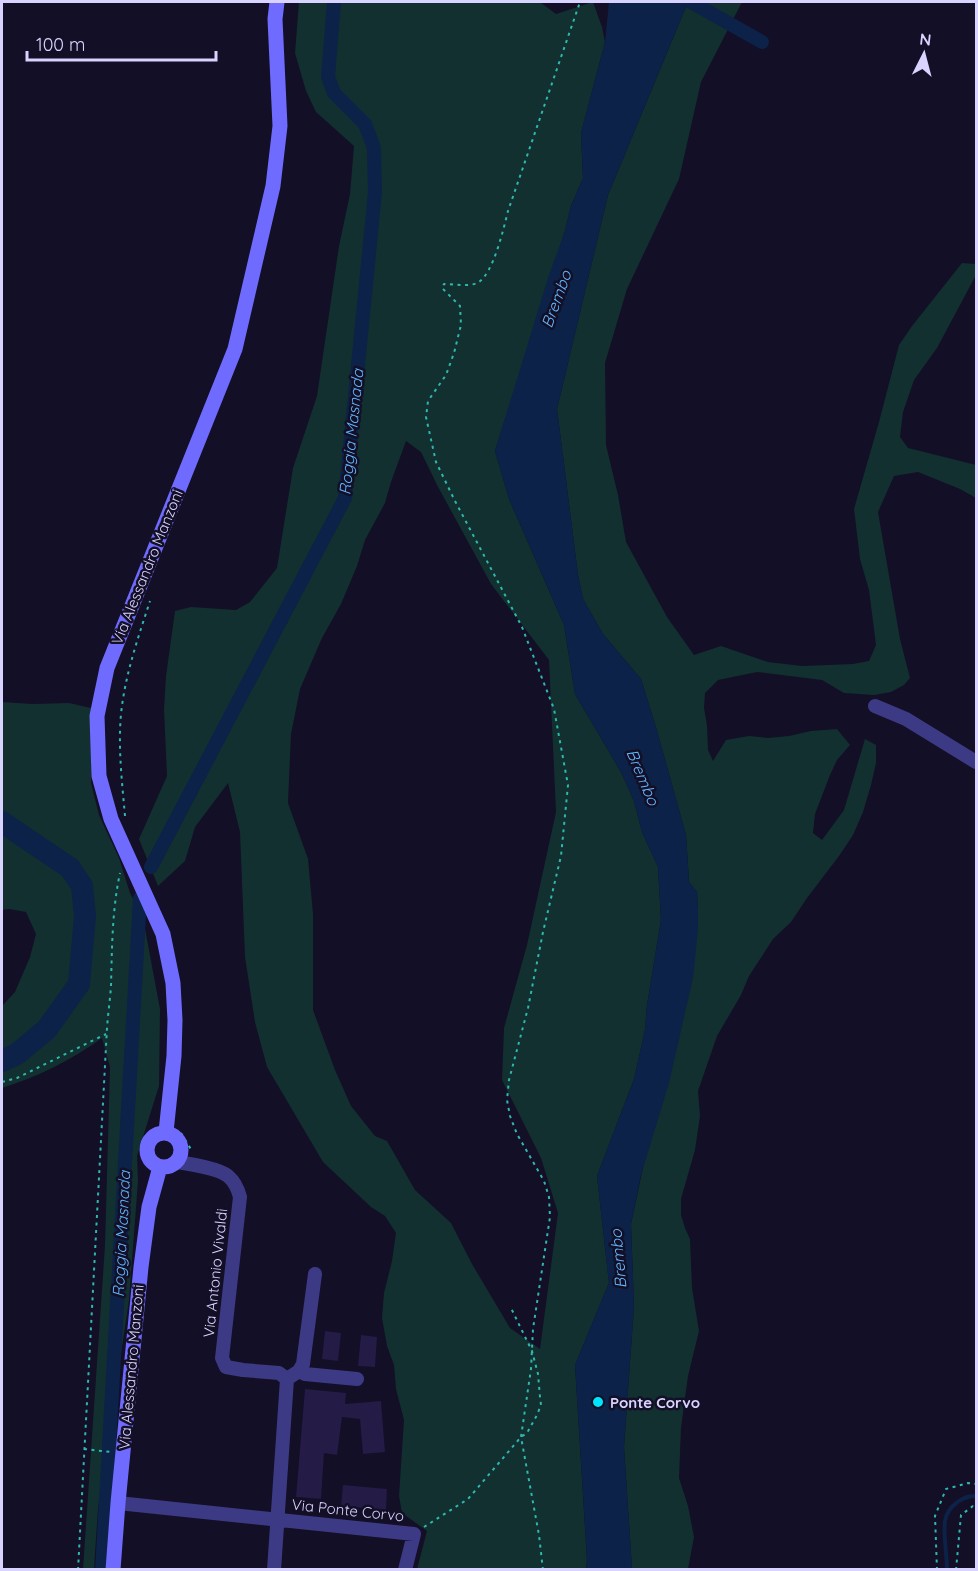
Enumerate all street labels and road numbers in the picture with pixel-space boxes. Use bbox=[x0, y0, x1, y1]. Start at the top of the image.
street label: Via Alessandro Manzoni bbox=[107, 487, 187, 647]
street label: Via Antonio Vivaldi bbox=[199, 1208, 231, 1338]
street label: Via Alessandro Manzoni bbox=[114, 1284, 148, 1450]
street label: Via Ponte Corvo bbox=[291, 1495, 405, 1525]

